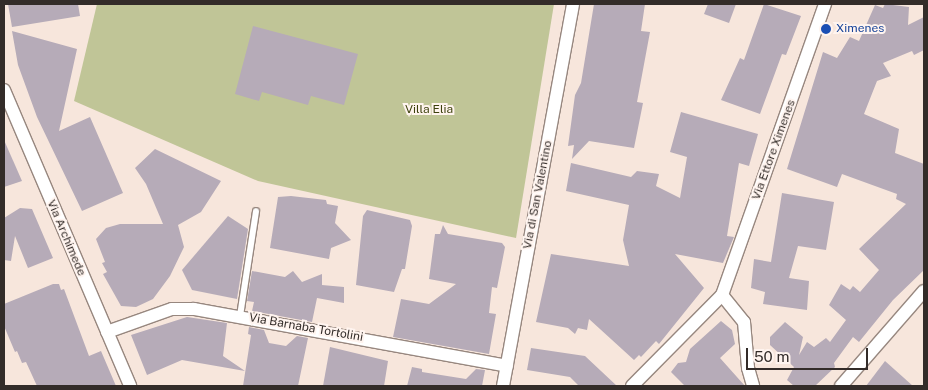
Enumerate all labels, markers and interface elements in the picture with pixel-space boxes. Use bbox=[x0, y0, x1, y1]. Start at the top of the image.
place label: Ximenes bbox=[836, 22, 884, 36]
marker: Ximenes bbox=[820, 23, 832, 35]
street label: Via Ettore Ximenes bbox=[749, 98, 799, 202]
park label: Villa Elia bbox=[405, 103, 453, 117]
street label: Via di San Valentino bbox=[520, 139, 556, 251]
street label: Via Archimede bbox=[43, 198, 89, 278]
street label: Via Barnaba Tortolini bbox=[248, 311, 364, 345]
scale bar bbox=[748, 338, 870, 370]
text: 50 m bbox=[754, 348, 789, 365]

